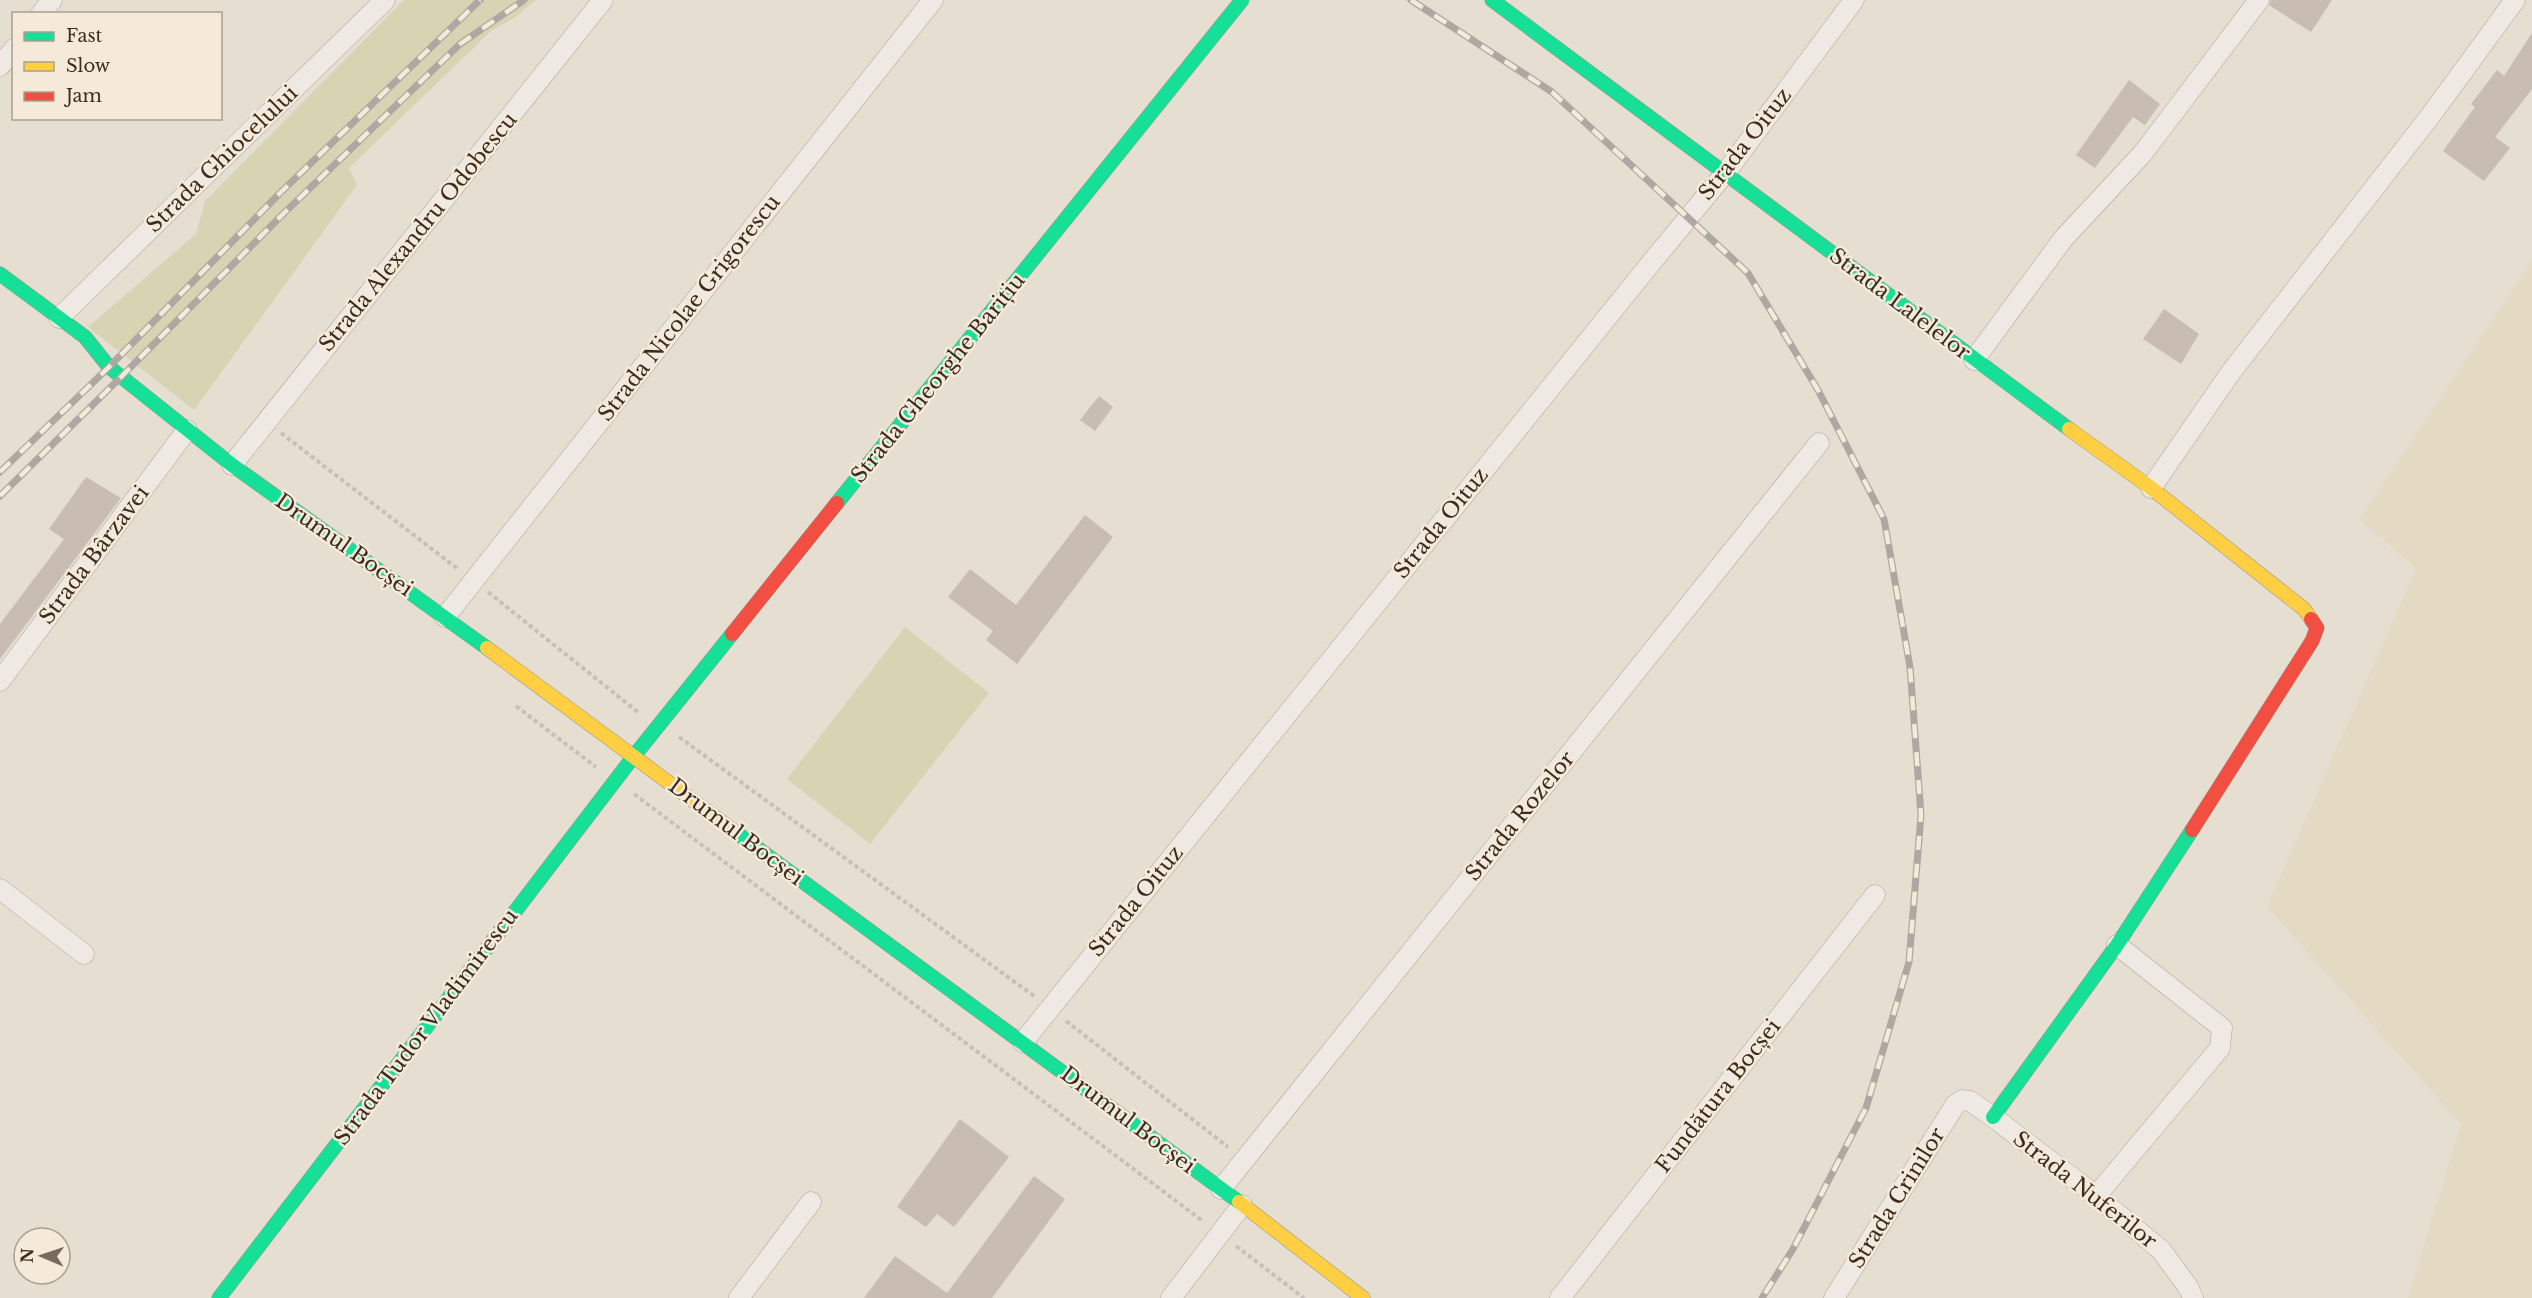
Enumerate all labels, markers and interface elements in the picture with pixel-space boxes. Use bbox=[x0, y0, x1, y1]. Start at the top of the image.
legend bbox=[12, 12, 222, 120]
text: Fast bbox=[66, 25, 103, 47]
text: Slow bbox=[66, 55, 111, 77]
street label: Strada Ghiocelului bbox=[141, 80, 303, 238]
street label: Strada Oituz bbox=[1693, 83, 1797, 205]
text: Jam bbox=[64, 85, 102, 107]
street label: Strada Alexandru Odobescu bbox=[313, 107, 523, 357]
street label: Strada Nicolae Grigorescu bbox=[592, 190, 786, 426]
street label: Strada Lalelelor bbox=[1824, 243, 1976, 365]
street label: Strada Gheorghe Barițiu bbox=[845, 268, 1031, 488]
street label: Strada Oituz bbox=[1388, 462, 1494, 584]
street label: Strada Bârzavei bbox=[33, 481, 155, 629]
street label: Drumul Bocșei bbox=[270, 488, 418, 602]
street label: Strada Rozelor bbox=[1460, 746, 1580, 886]
street label: Drumul Bocșei bbox=[664, 773, 808, 891]
street label: Strada Oituz bbox=[1083, 840, 1189, 962]
street label: Strada Tudor Vladimirescu bbox=[329, 904, 523, 1150]
street label: Fundătura Bocșei bbox=[1650, 1014, 1786, 1178]
street label: Drumul Bocșei bbox=[1056, 1061, 1200, 1179]
street label: Strada Crinilor bbox=[1843, 1123, 1951, 1273]
street label: Strada Nuferilor bbox=[2008, 1126, 2162, 1254]
north arrow bbox=[12, 1226, 72, 1286]
text: N bbox=[17, 1248, 37, 1263]

